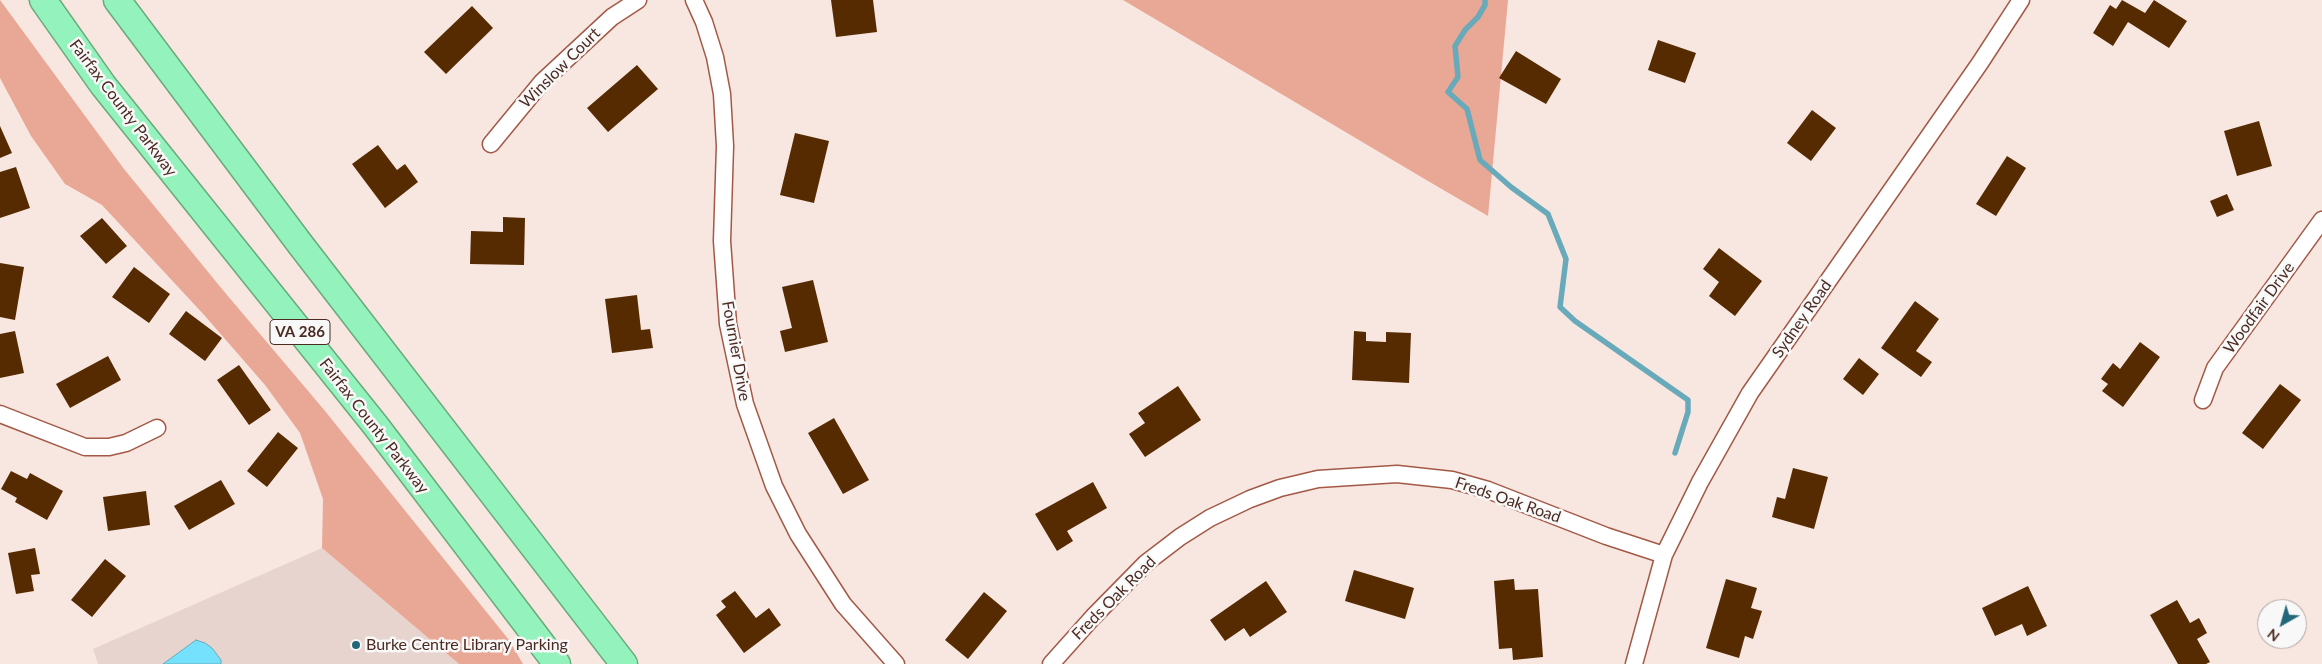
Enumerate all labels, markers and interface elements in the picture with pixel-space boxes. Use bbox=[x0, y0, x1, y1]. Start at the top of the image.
street label: Winslow Court bbox=[516, 24, 604, 112]
street label: Fairfax County Parkway bbox=[65, 36, 181, 180]
street label: Woodfair Drive bbox=[2219, 259, 2299, 357]
street label: Sydney Road bbox=[1768, 277, 1836, 361]
street label: Fournier Drive bbox=[718, 299, 754, 403]
road number: VA 286 bbox=[270, 320, 330, 344]
street label: Fairfax County Parkway bbox=[315, 355, 433, 497]
street label: Freds Oak Road bbox=[1453, 473, 1563, 527]
street label: Freds Oak Road bbox=[1068, 552, 1160, 644]
north arrow bbox=[2257, 599, 2307, 649]
text: N bbox=[2264, 625, 2283, 645]
place label: Burke Centre Library Parking bbox=[366, 635, 568, 655]
marker: Burke Centre Library Parking bbox=[350, 639, 362, 651]

